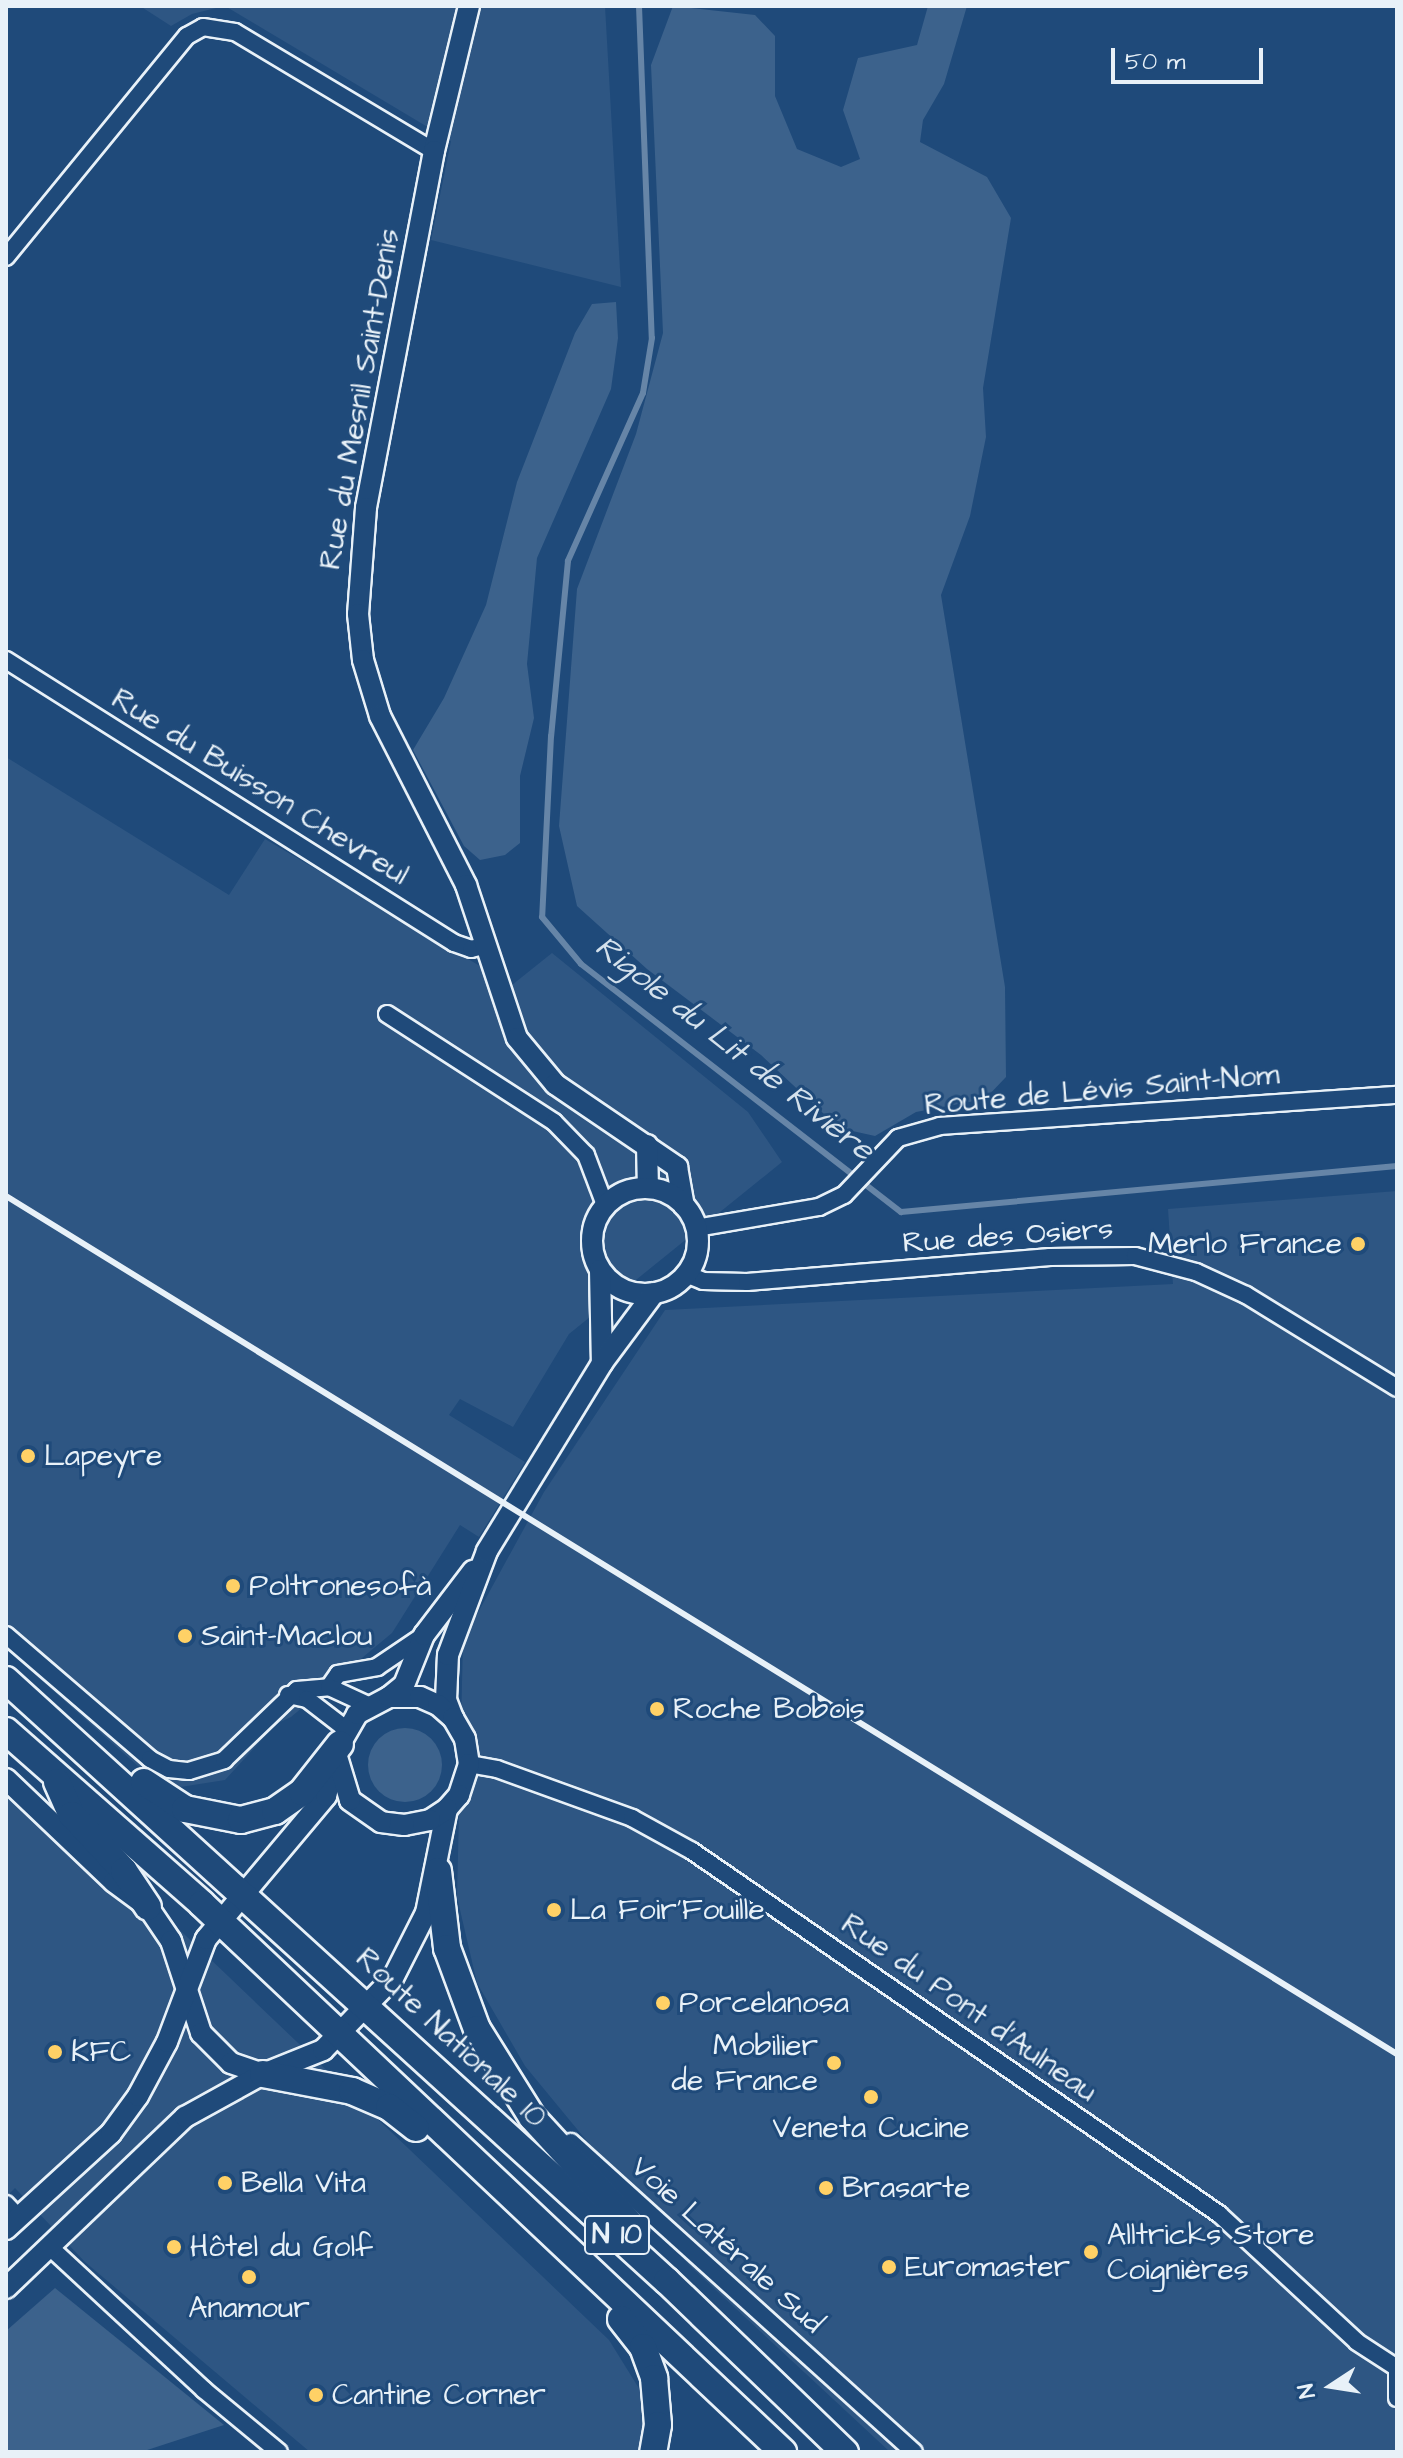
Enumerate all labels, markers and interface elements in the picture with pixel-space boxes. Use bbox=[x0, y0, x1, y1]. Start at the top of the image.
scale bar bbox=[1115, 32, 1267, 82]
text: 50 m bbox=[1125, 45, 1185, 79]
street label: Rue du Mesnil Saint-Denis bbox=[312, 226, 408, 572]
street label: Rue du Buisson Chevreul bbox=[105, 681, 415, 893]
water label: Rigole du Lit de Rivière bbox=[587, 928, 881, 1170]
street label: Route de Lévis Saint-Nom bbox=[923, 1057, 1281, 1123]
street label: Rue des Osiers bbox=[901, 1211, 1115, 1261]
place label: Merlo France bbox=[1148, 1226, 1342, 1262]
marker: Merlo France bbox=[1349, 1235, 1367, 1253]
place label: Lapeyre bbox=[44, 1438, 162, 1474]
marker: Lapeyre bbox=[19, 1447, 37, 1465]
place label: Poltronesofà bbox=[249, 1568, 432, 1604]
marker: Poltronesofà bbox=[224, 1577, 242, 1595]
place label: Saint-Maclou bbox=[201, 1618, 372, 1654]
marker: Saint-Maclou bbox=[176, 1627, 194, 1645]
place label: Roche Bobois bbox=[673, 1691, 865, 1727]
marker: Roche Bobois bbox=[648, 1700, 666, 1718]
place label: La Foir'Fouille bbox=[570, 1892, 765, 1928]
marker: La Foir'Fouille bbox=[545, 1901, 563, 1919]
street label: Rue du Pont d'Aulneau bbox=[834, 1906, 1104, 2110]
street label: Route Nationale 10 bbox=[348, 1940, 554, 2136]
place label: Porcelanosa bbox=[679, 1985, 849, 2021]
marker: Porcelanosa bbox=[654, 1994, 672, 2012]
place label: Mobilier de France bbox=[672, 2028, 818, 2098]
place label: KFC bbox=[71, 2034, 131, 2070]
marker: KFC bbox=[46, 2043, 64, 2061]
marker: Mobilier de France bbox=[825, 2054, 843, 2072]
marker: Veneta Cucine bbox=[862, 2088, 880, 2106]
place label: Veneta Cucine bbox=[773, 2110, 969, 2146]
street label: Voie Latérale Sud bbox=[623, 2149, 831, 2341]
place label: Bella Vita bbox=[241, 2165, 366, 2201]
place label: Brasarte bbox=[842, 2170, 970, 2206]
marker: Bella Vita bbox=[216, 2174, 234, 2192]
marker: Brasarte bbox=[817, 2179, 835, 2197]
road number: N 10 bbox=[583, 2211, 651, 2259]
place label: Alltricks Store Coignières bbox=[1107, 2217, 1314, 2288]
place label: Hôtel du Golf bbox=[190, 2229, 373, 2265]
marker: Hôtel du Golf bbox=[165, 2238, 183, 2256]
marker: Alltricks Store Coignières bbox=[1082, 2243, 1100, 2261]
place label: Euromaster bbox=[905, 2249, 1070, 2285]
marker: Euromaster bbox=[880, 2258, 898, 2276]
marker: Anamour bbox=[240, 2268, 258, 2286]
place label: Anamour bbox=[188, 2290, 310, 2326]
north arrow bbox=[1291, 2346, 1371, 2426]
place label: Cantine Corner bbox=[332, 2377, 546, 2413]
text: N bbox=[1290, 2381, 1324, 2401]
marker: Cantine Corner bbox=[307, 2386, 325, 2404]

